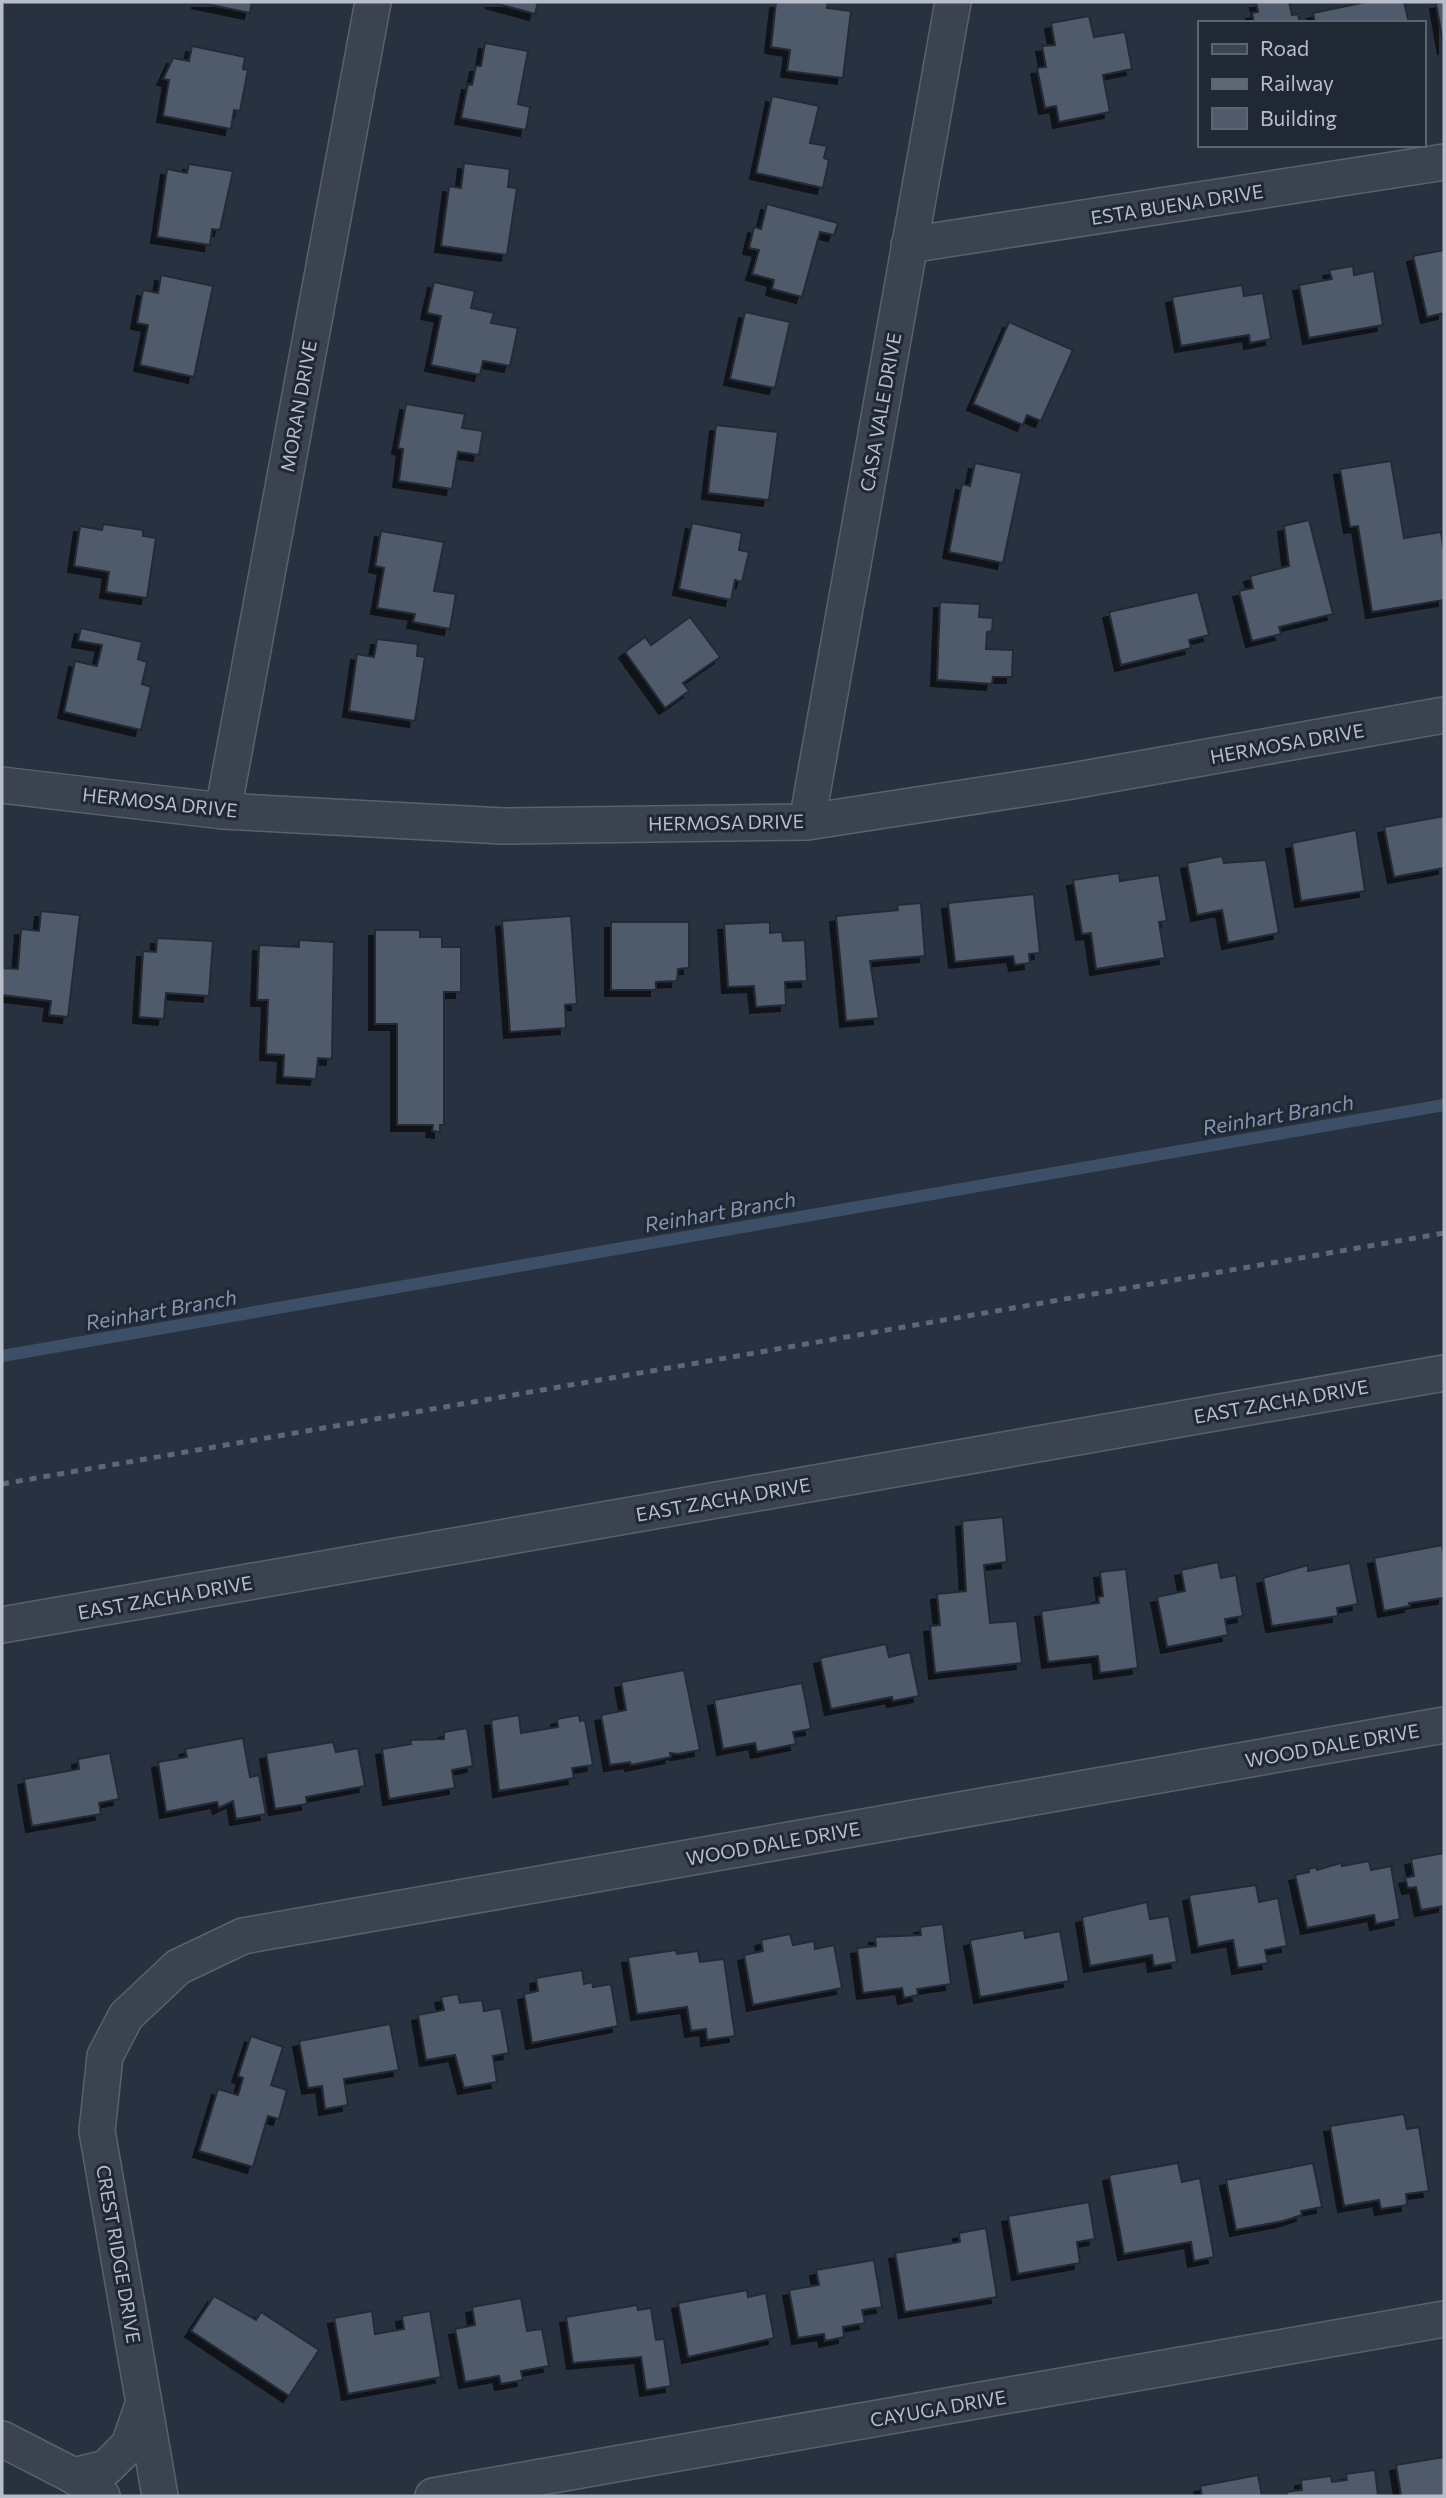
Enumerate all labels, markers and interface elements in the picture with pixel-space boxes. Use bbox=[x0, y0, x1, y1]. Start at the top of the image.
legend bbox=[1198, 21, 1425, 147]
text: Road bbox=[1260, 35, 1309, 60]
text: Railway bbox=[1260, 70, 1334, 95]
text: Building bbox=[1260, 105, 1337, 130]
street label: ESTA BUENA DRIVE bbox=[1089, 179, 1265, 229]
street label: CASA VALE DRIVE bbox=[855, 331, 905, 493]
street label: MORAN DRIVE bbox=[275, 338, 321, 474]
street label: HERMOSA DRIVE bbox=[1208, 718, 1366, 768]
street label: HERMOSA DRIVE bbox=[81, 782, 239, 822]
street label: HERMOSA DRIVE bbox=[648, 809, 804, 835]
water label: Reinhart Branch bbox=[1200, 1088, 1356, 1140]
water label: Reinhart Branch bbox=[642, 1185, 798, 1237]
water label: Reinhart Branch bbox=[83, 1283, 239, 1335]
street label: EAST ZACHA DRIVE bbox=[1192, 1374, 1370, 1428]
street label: EAST ZACHA DRIVE bbox=[634, 1472, 812, 1526]
street label: EAST ZACHA DRIVE bbox=[76, 1570, 254, 1624]
street label: WOOD DALE DRIVE bbox=[1243, 1718, 1421, 1772]
street label: WOOD DALE DRIVE bbox=[684, 1816, 862, 1870]
street label: CREST RIDGE DRIVE bbox=[92, 2163, 146, 2345]
street label: CAYUGA DRIVE bbox=[868, 2385, 1008, 2431]

